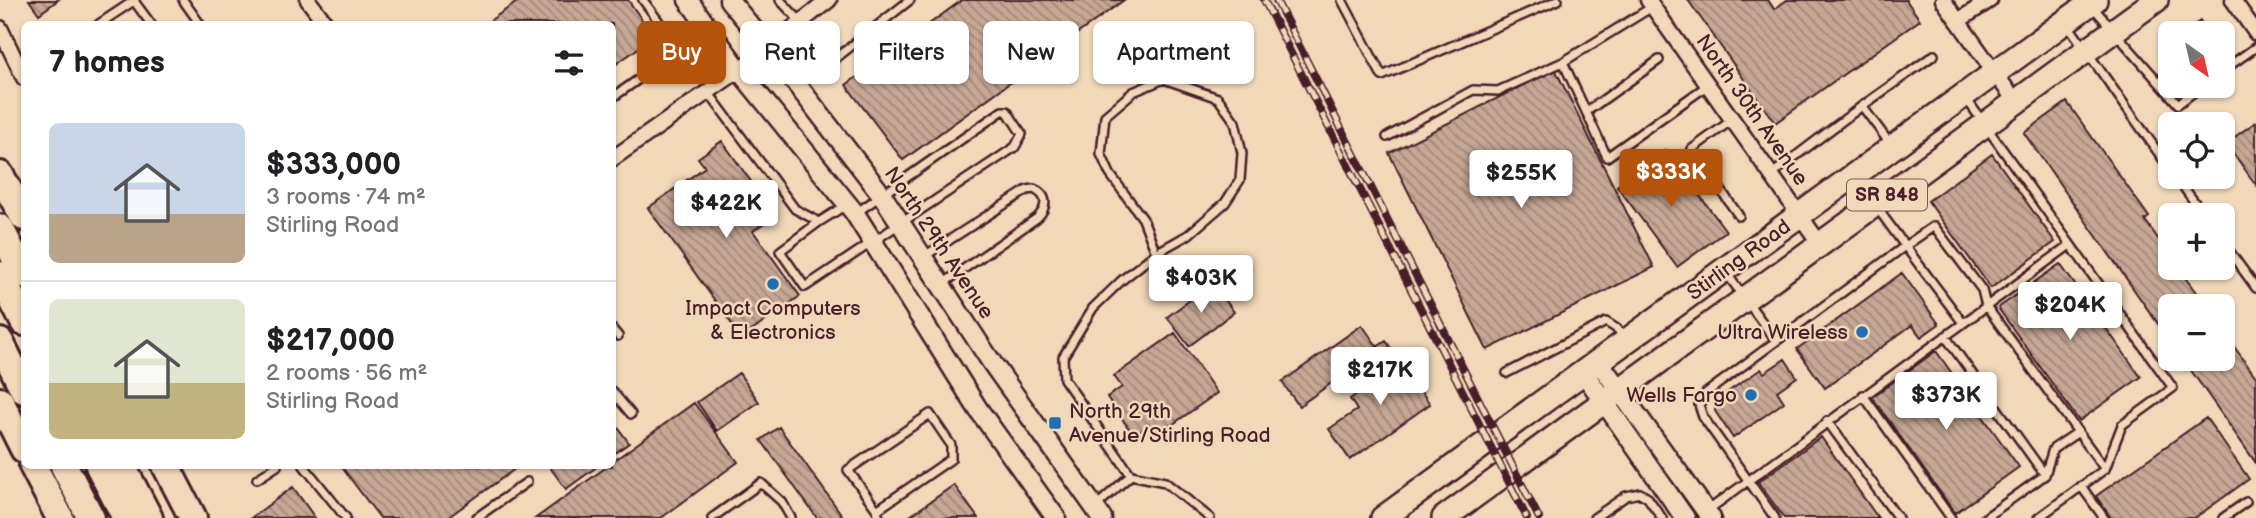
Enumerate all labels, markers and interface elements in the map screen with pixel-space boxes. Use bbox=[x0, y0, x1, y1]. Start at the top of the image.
chip: Buy bbox=[637, 21, 726, 84]
chip: Rent bbox=[740, 21, 840, 84]
chip: Filters bbox=[854, 21, 969, 84]
chip: New bbox=[983, 21, 1079, 84]
chip: Apartment bbox=[1093, 21, 1254, 84]
north arrow bbox=[2158, 21, 2235, 98]
map controls bbox=[2158, 21, 2235, 371]
street label: North 30th Avenue bbox=[1691, 30, 1813, 190]
icon: filters bbox=[550, 44, 588, 82]
text: 7 homes bbox=[49, 45, 165, 81]
button: locate bbox=[2158, 112, 2235, 189]
text: $333,000 bbox=[266, 147, 401, 183]
pin: $255K bbox=[1472, 150, 1570, 210]
pin: $333K bbox=[1622, 150, 1720, 209]
icon: home bbox=[105, 151, 189, 235]
text: $333K bbox=[1635, 158, 1707, 186]
text: $255K bbox=[1485, 159, 1557, 187]
street label: North 29th Avenue bbox=[879, 162, 999, 324]
pin: $422K bbox=[677, 180, 775, 240]
road number: SR 848 bbox=[1847, 180, 1927, 210]
text: 3 rooms · 74 m² bbox=[266, 183, 426, 211]
text: $422K bbox=[690, 189, 762, 217]
button: + bbox=[2158, 203, 2235, 280]
text: Stirling Road bbox=[266, 211, 399, 239]
street label: Stirling Road bbox=[1682, 214, 1796, 306]
pin: $403K bbox=[1152, 256, 1250, 315]
text: $403K bbox=[1165, 264, 1237, 292]
marker: Impact Computers & Electronics bbox=[765, 276, 781, 292]
pin: $204K bbox=[2021, 282, 2119, 342]
text: $204K bbox=[2034, 291, 2106, 319]
button: − bbox=[2158, 294, 2235, 371]
place label: Impact Computers & Electronics bbox=[685, 296, 861, 345]
place label: Ultra Wireless bbox=[1717, 320, 1848, 345]
text: $217,000 bbox=[266, 323, 395, 359]
marker: Ultra Wireless bbox=[1854, 324, 1870, 340]
icon: home bbox=[105, 327, 189, 411]
pin: $217K bbox=[1331, 348, 1429, 407]
text: $217K bbox=[1347, 356, 1413, 384]
text: 2 rooms · 56 m² bbox=[266, 359, 428, 387]
pin: $373K bbox=[1897, 372, 1995, 432]
text: $373K bbox=[1911, 381, 1981, 409]
place label: Wells Fargo bbox=[1626, 383, 1737, 408]
text: Stirling Road bbox=[266, 387, 399, 415]
marker: Wells Fargo bbox=[1743, 387, 1759, 403]
place label: North 29th Avenue/Stirling Road bbox=[1069, 399, 1271, 448]
marker: North 29th Avenue/Stirling Road bbox=[1047, 415, 1063, 431]

